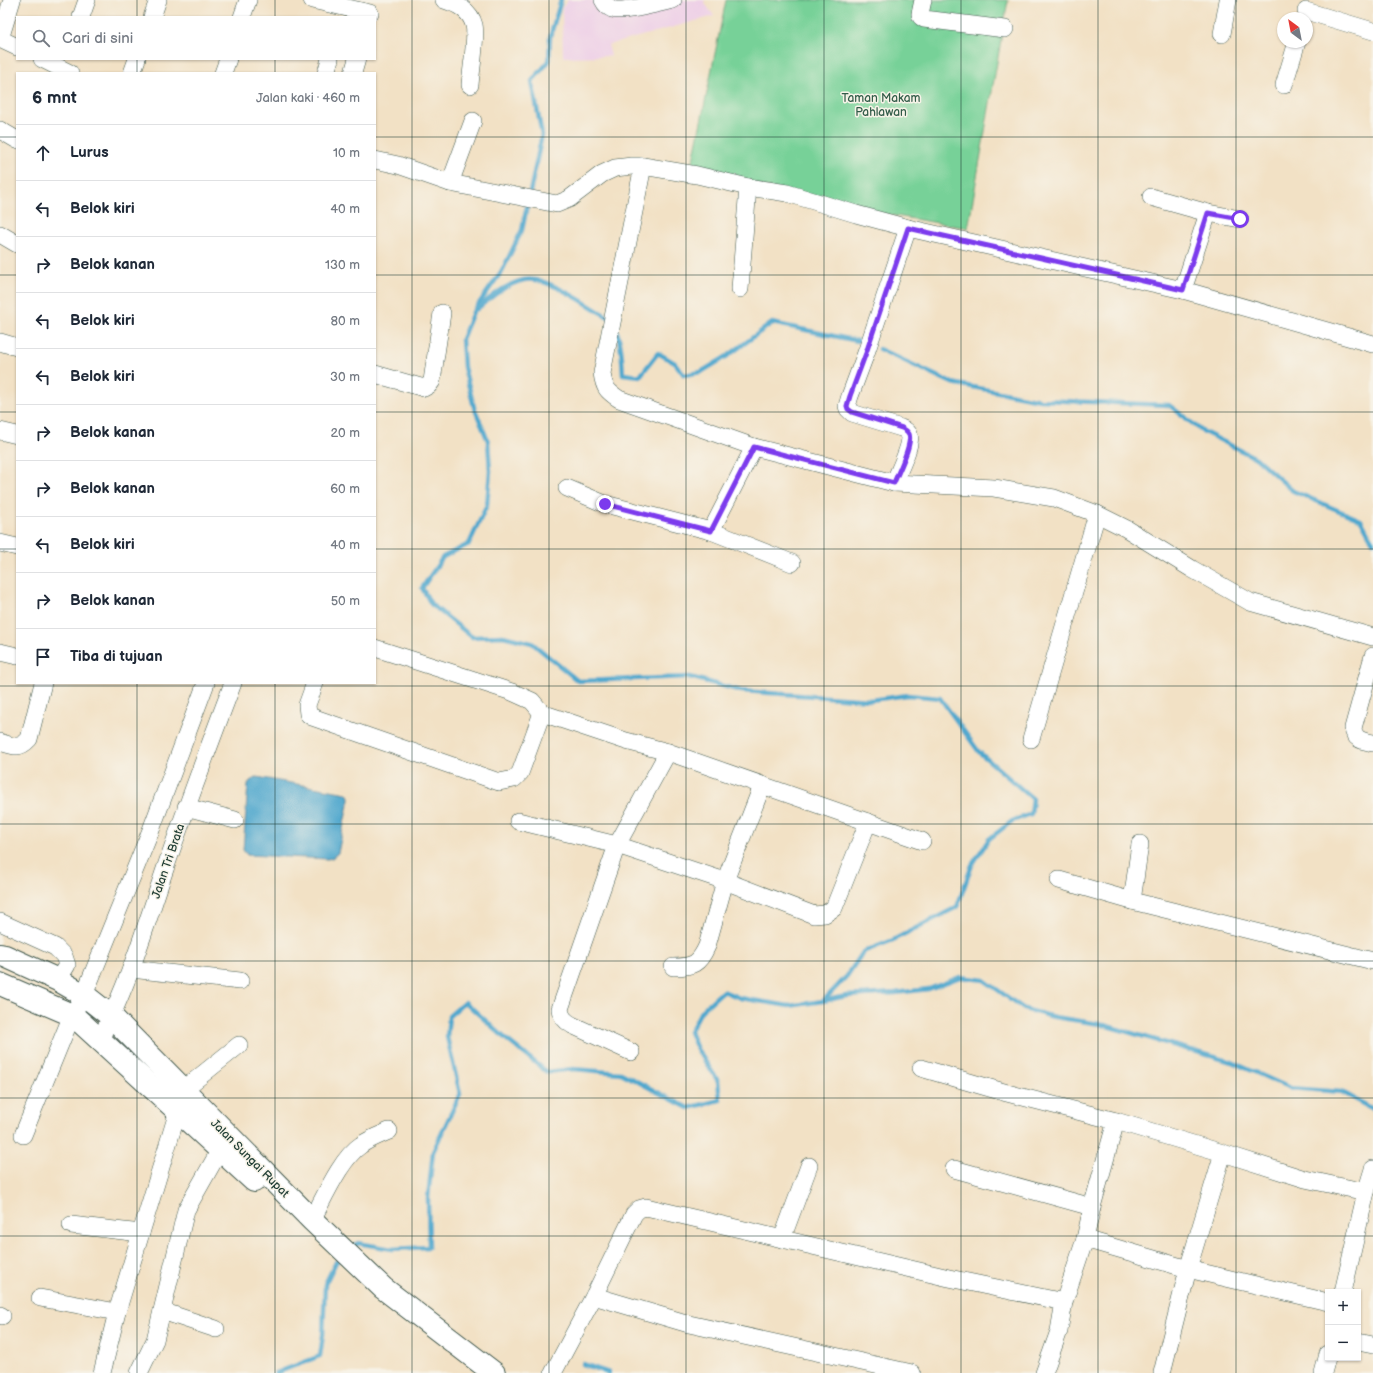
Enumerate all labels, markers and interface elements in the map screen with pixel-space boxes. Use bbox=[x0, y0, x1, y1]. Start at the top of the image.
north arrow bbox=[1277, 12, 1313, 48]
search box bbox=[16, 16, 376, 60]
icon: search bbox=[30, 27, 52, 49]
text: Cari di sini bbox=[62, 29, 133, 48]
text: 6 mnt bbox=[32, 88, 77, 108]
text: Jalan kaki · 460 m bbox=[256, 90, 360, 106]
park label: Taman Makam Pahlawan bbox=[841, 91, 921, 120]
icon: ahead bbox=[32, 142, 54, 164]
text: Lurus bbox=[70, 143, 109, 162]
text: 10 m bbox=[333, 145, 360, 161]
icon: left bbox=[32, 198, 54, 220]
text: Belok kiri bbox=[70, 199, 135, 218]
text: 40 m bbox=[330, 201, 360, 217]
route start bbox=[1231, 210, 1249, 228]
icon: right bbox=[32, 254, 54, 276]
text: Belok kanan bbox=[70, 255, 155, 274]
text: 130 m bbox=[325, 257, 360, 273]
icon: left bbox=[32, 310, 54, 332]
text: Belok kiri bbox=[70, 311, 135, 330]
text: 80 m bbox=[331, 313, 360, 329]
icon: left bbox=[32, 366, 54, 388]
text: Belok kiri bbox=[70, 367, 135, 386]
text: 30 m bbox=[330, 369, 360, 385]
icon: right bbox=[32, 422, 54, 444]
text: Belok kanan bbox=[70, 423, 155, 442]
text: 20 m bbox=[330, 425, 360, 441]
icon: right bbox=[32, 478, 54, 500]
text: Belok kanan bbox=[70, 479, 155, 498]
text: 60 m bbox=[330, 481, 360, 497]
route end bbox=[596, 495, 614, 513]
icon: left bbox=[32, 534, 54, 556]
text: Belok kiri bbox=[70, 535, 135, 554]
text: 40 m bbox=[330, 537, 360, 553]
icon: right bbox=[32, 590, 54, 612]
text: Belok kanan bbox=[70, 591, 155, 610]
text: 50 m bbox=[331, 593, 360, 609]
icon: arrive bbox=[32, 646, 54, 668]
text: Tiba di tujuan bbox=[70, 647, 163, 666]
street label: Jalan Tri Brata bbox=[149, 822, 188, 901]
street label: Jalan Sungai Rupat bbox=[207, 1116, 292, 1201]
map controls bbox=[1325, 1289, 1361, 1361]
button: + bbox=[1325, 1289, 1361, 1325]
button: − bbox=[1325, 1325, 1361, 1361]

